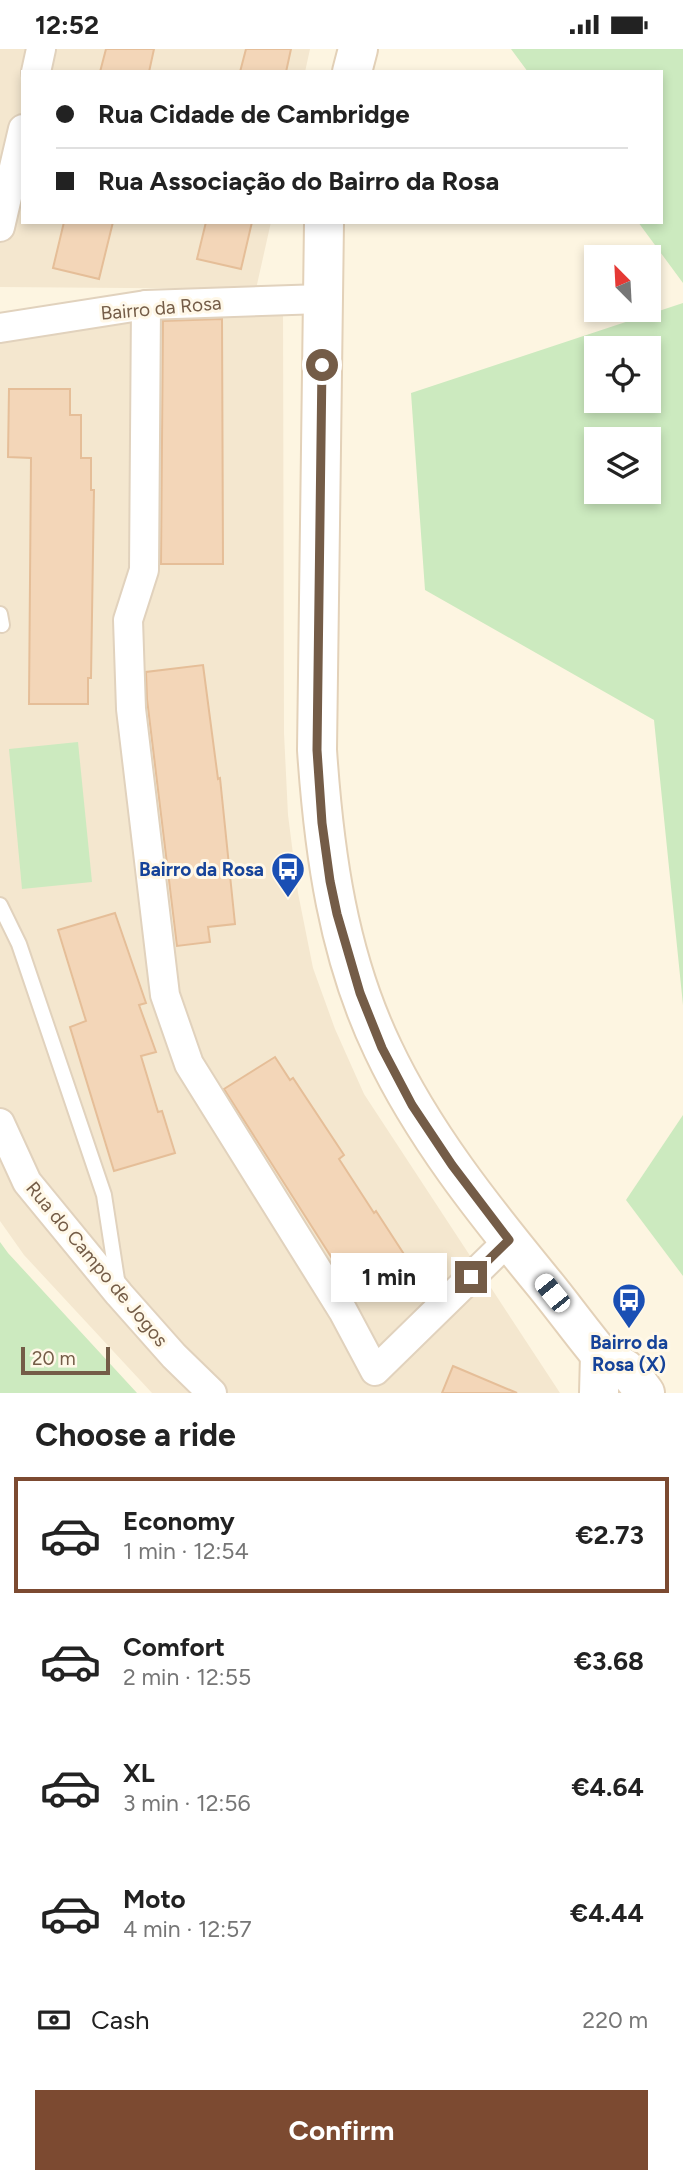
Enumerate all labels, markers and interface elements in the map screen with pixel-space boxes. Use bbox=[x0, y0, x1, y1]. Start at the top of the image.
text: 12:52 bbox=[35, 9, 99, 41]
text: Rua Cidade de Cambridge bbox=[98, 98, 410, 130]
text: Rua Associação do Bairro da Rosa bbox=[98, 165, 499, 197]
north arrow bbox=[584, 245, 662, 322]
map controls bbox=[584, 245, 661, 504]
street label: Bairro da Rosa bbox=[100, 291, 222, 325]
button: locate bbox=[584, 336, 661, 413]
route start bbox=[306, 349, 338, 381]
button: layers bbox=[584, 427, 661, 504]
bus stop icon: Bairro da Rosa bbox=[269, 850, 307, 899]
place label: Bairro da Rosa bbox=[139, 858, 264, 881]
street label: Rua do Campo de Jogos bbox=[21, 1177, 173, 1351]
callout: 1 min bbox=[331, 1253, 447, 1301]
route end bbox=[455, 1261, 487, 1293]
text: 1 min bbox=[362, 1263, 416, 1291]
car bbox=[531, 1270, 574, 1316]
bus stop icon: Bairro da Rosa (X) bbox=[610, 1281, 648, 1330]
place label: Bairro da Rosa (X) bbox=[590, 1331, 668, 1376]
scale bar bbox=[21, 1344, 110, 1376]
text: 20 m bbox=[32, 1347, 76, 1370]
text: Choose a ride bbox=[35, 1416, 236, 1454]
icon: car bbox=[39, 1504, 102, 1567]
text: Economy bbox=[123, 1505, 235, 1537]
text: €2.73 bbox=[576, 1519, 644, 1551]
text: 1 min · 12:54 bbox=[123, 1537, 249, 1565]
icon: car bbox=[39, 1630, 102, 1693]
text: Comfort bbox=[123, 1631, 225, 1663]
text: €3.68 bbox=[574, 1645, 644, 1677]
text: 2 min · 12:55 bbox=[123, 1663, 251, 1691]
icon: car bbox=[39, 1756, 102, 1819]
text: XL bbox=[123, 1757, 155, 1789]
text: €4.64 bbox=[571, 1771, 644, 1803]
text: 3 min · 12:56 bbox=[123, 1789, 251, 1817]
icon: car bbox=[39, 1882, 102, 1945]
text: Moto bbox=[123, 1883, 186, 1915]
text: €4.44 bbox=[570, 1897, 644, 1929]
text: 4 min · 12:57 bbox=[123, 1915, 252, 1943]
icon: cash bbox=[35, 2001, 73, 2039]
text: Cash bbox=[91, 2004, 150, 2036]
text: 220 m bbox=[582, 2006, 648, 2034]
button: Confirm bbox=[35, 2090, 648, 2170]

